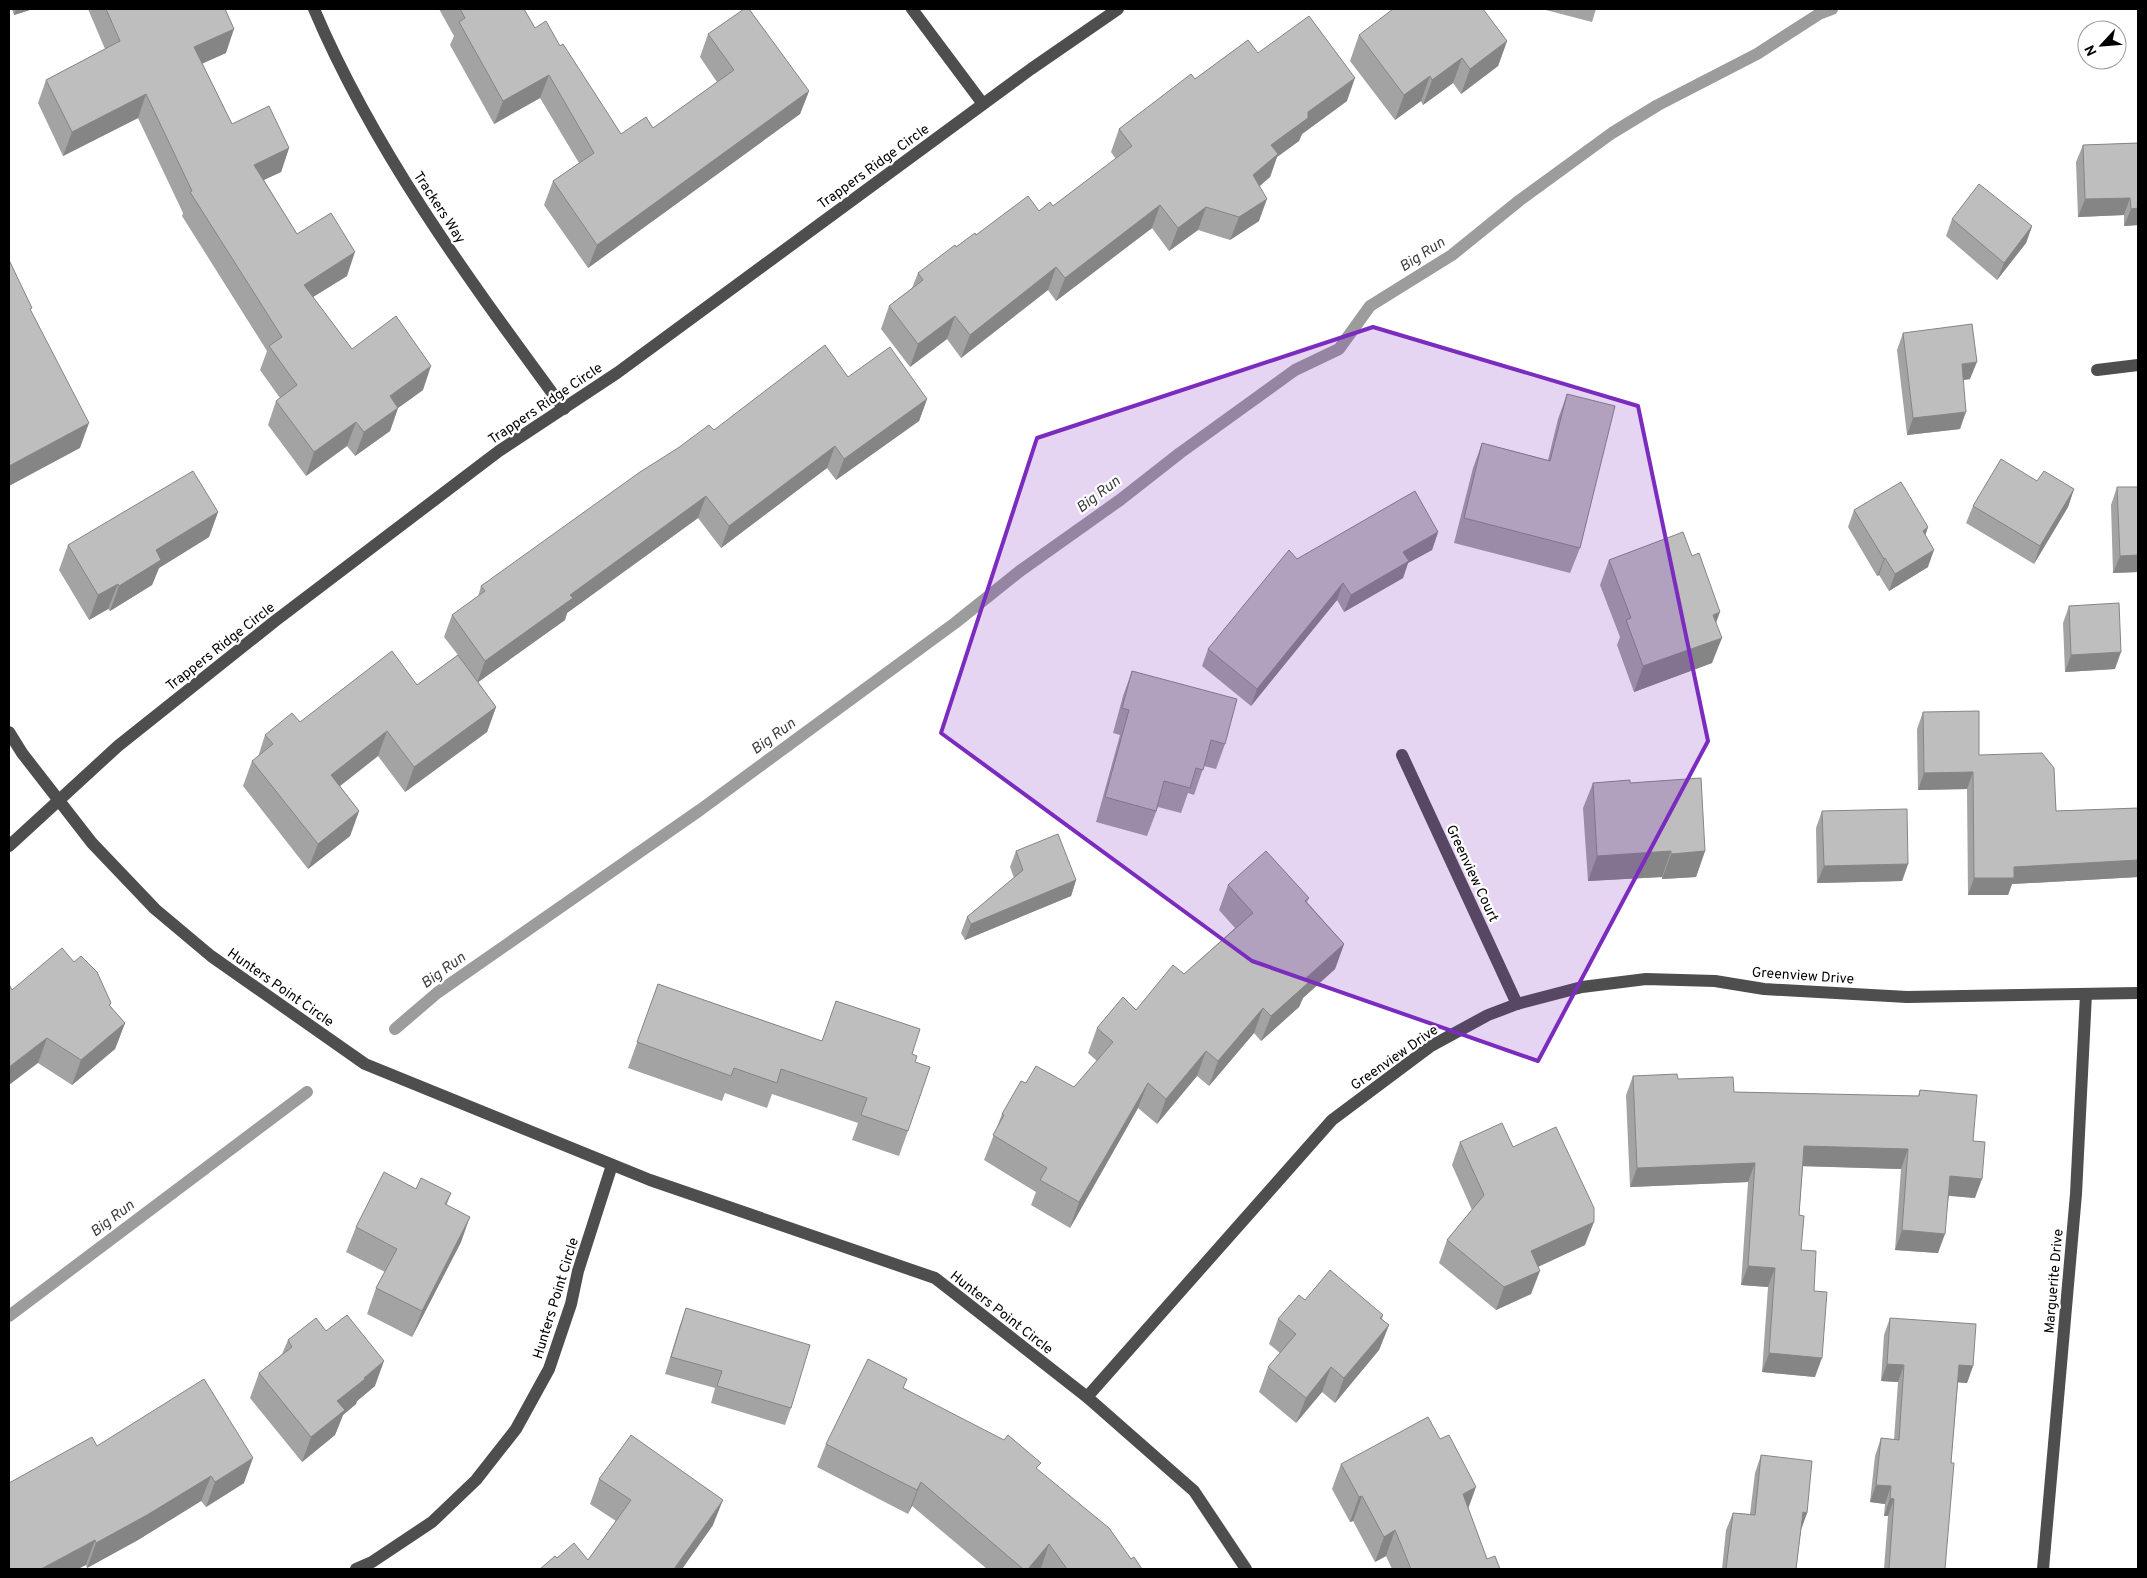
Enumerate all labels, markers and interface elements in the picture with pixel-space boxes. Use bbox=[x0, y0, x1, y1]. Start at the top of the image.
north arrow bbox=[2077, 20, 2127, 70]
text: N bbox=[2082, 42, 2102, 58]
street label: Trappers Ridge Circle bbox=[815, 121, 933, 213]
street label: Trackers Way bbox=[409, 169, 468, 247]
water label: Big Run bbox=[1397, 234, 1449, 277]
street label: Trappers Ridge Circle bbox=[486, 360, 606, 449]
water label: Big Run bbox=[1073, 472, 1125, 518]
street label: Trappers Ridge Circle bbox=[163, 599, 279, 695]
water label: Big Run bbox=[748, 715, 800, 760]
street label: Greenview Court bbox=[1442, 822, 1502, 925]
street label: Hunters Point Circle bbox=[224, 945, 337, 1031]
water label: Big Run bbox=[418, 949, 470, 994]
street label: Greenview Drive bbox=[1751, 964, 1855, 989]
street label: Greenview Drive bbox=[1348, 1022, 1442, 1095]
water label: Big Run bbox=[87, 1196, 139, 1242]
street label: Marguerite Drive bbox=[2041, 1228, 2068, 1334]
street label: Hunters Point Circle bbox=[530, 1236, 583, 1361]
street label: Hunters Point Circle bbox=[946, 1268, 1056, 1359]

